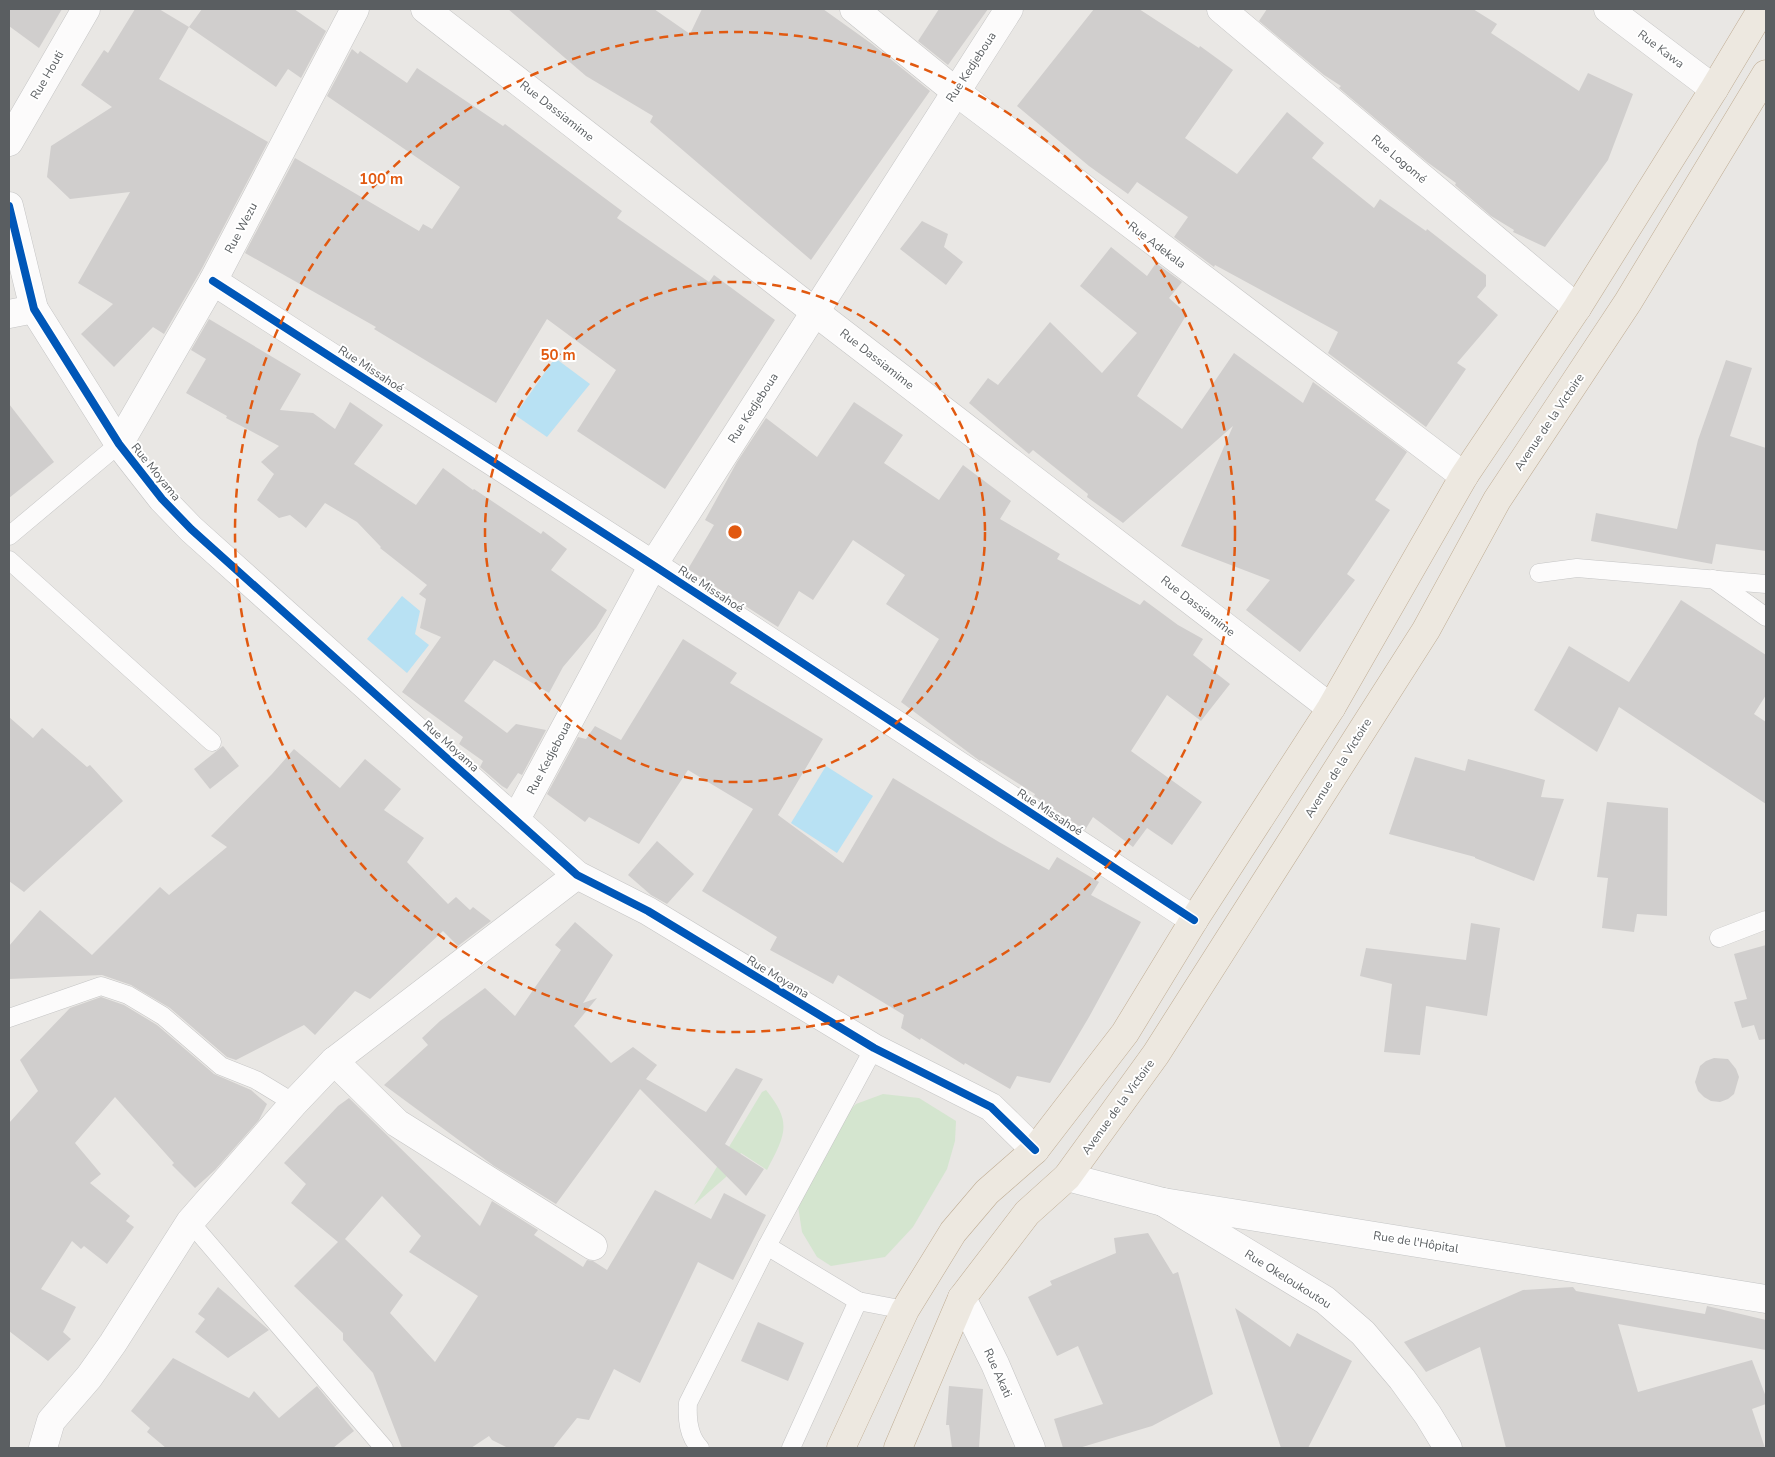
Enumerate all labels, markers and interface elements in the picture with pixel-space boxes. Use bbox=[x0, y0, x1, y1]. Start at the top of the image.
street label: Rue Kawa bbox=[1634, 26, 1688, 72]
street label: Rue Kedjeboua bbox=[942, 29, 1000, 105]
street label: Rue Houti bbox=[27, 48, 67, 102]
street label: Rue Dassiamime bbox=[517, 77, 597, 145]
street label: Rue Logomé bbox=[1368, 131, 1430, 187]
text: 100 m bbox=[359, 169, 403, 189]
street label: Rue Wezu bbox=[221, 200, 261, 256]
street label: Rue Adekala bbox=[1125, 218, 1189, 272]
street label: Rue Dassiamime bbox=[837, 325, 917, 393]
street label: Rue Missahoé bbox=[335, 342, 407, 396]
text: 50 m bbox=[540, 345, 576, 365]
street label: Rue Kedjeboua bbox=[724, 370, 782, 446]
street label: Avenue de la Victoire bbox=[1510, 370, 1588, 474]
street label: Rue Moyama bbox=[128, 440, 184, 504]
centre of rings bbox=[726, 523, 744, 541]
street label: Rue Missahoé bbox=[675, 562, 747, 616]
street label: Rue Dassiamime bbox=[1158, 572, 1238, 640]
street label: Avenue de la Victoire bbox=[1301, 715, 1375, 821]
street label: Rue Moyama bbox=[420, 717, 482, 775]
street label: Rue Kedjeboua bbox=[523, 719, 575, 797]
street label: Rue Missahoé bbox=[1014, 785, 1086, 839]
street label: Rue Moyama bbox=[744, 952, 812, 1002]
street label: Avenue de la Victoire bbox=[1078, 1056, 1158, 1158]
street label: Rue de l'Hôpital bbox=[1372, 1227, 1460, 1257]
street label: Rue Okeloukoutou bbox=[1242, 1246, 1334, 1312]
street label: Rue Akati bbox=[980, 1346, 1016, 1400]

